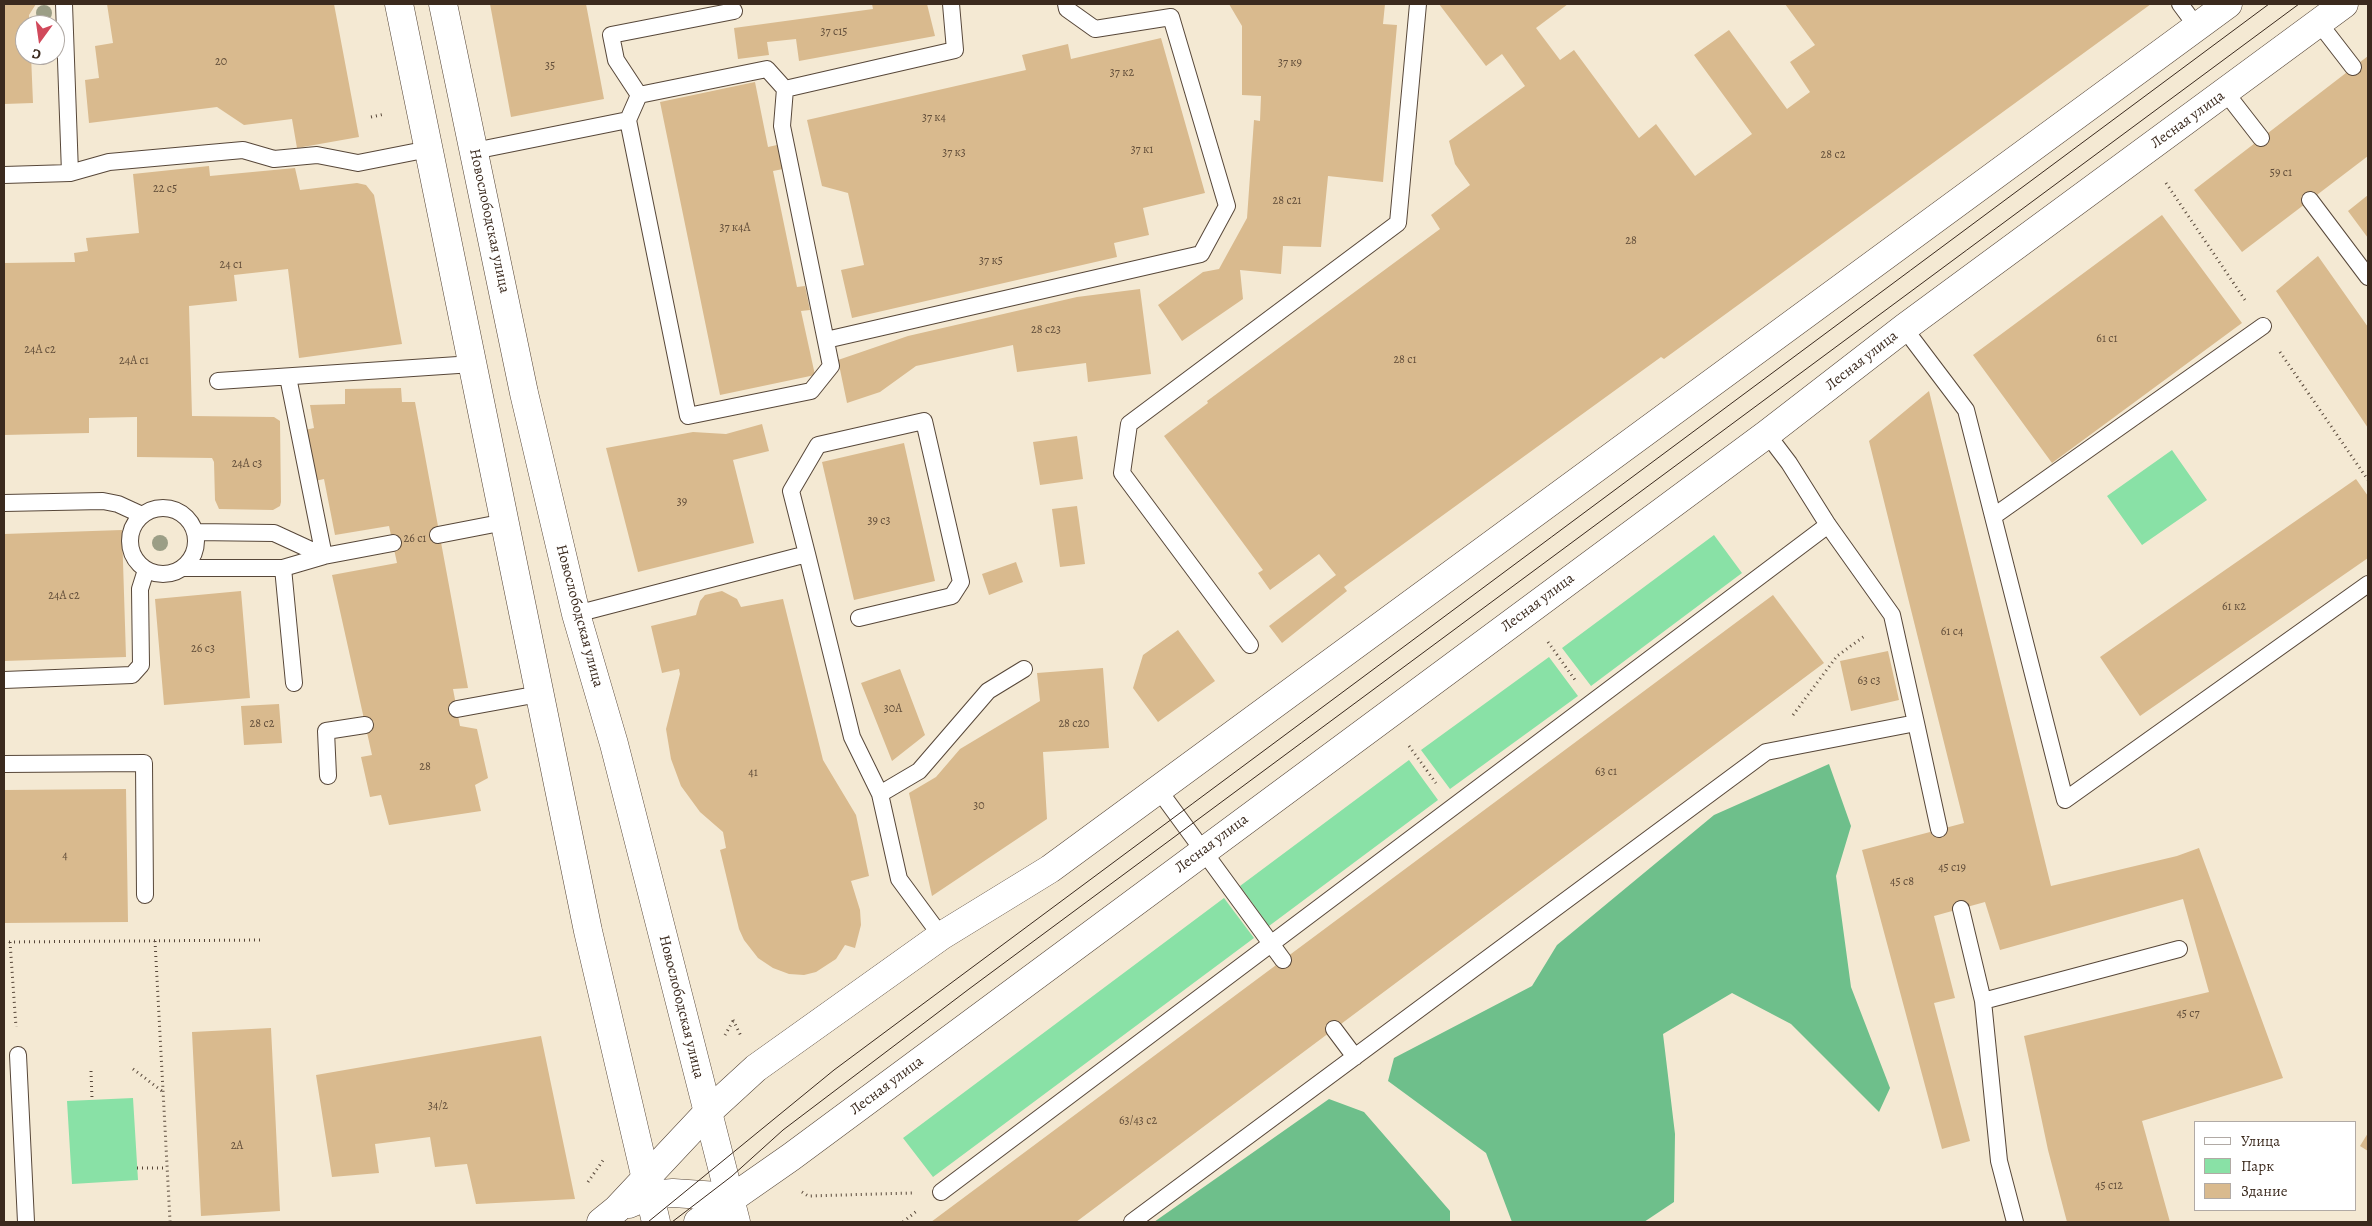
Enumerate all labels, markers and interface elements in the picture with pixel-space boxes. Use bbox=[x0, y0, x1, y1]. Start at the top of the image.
north arrow bbox=[15, 15, 65, 65]
house number: 37 с15 bbox=[821, 25, 847, 39]
text: С bbox=[30, 44, 43, 64]
house number: 20 bbox=[215, 55, 227, 69]
house number: 37 к9 bbox=[1278, 56, 1302, 70]
house number: 35 bbox=[545, 59, 555, 73]
house number: 37 к2 bbox=[1110, 66, 1134, 80]
street label: Лесная улица bbox=[2148, 87, 2228, 153]
house number: 37 к4 bbox=[922, 111, 946, 125]
house number: 37 к1 bbox=[1131, 143, 1153, 157]
house number: 37 к3 bbox=[942, 146, 966, 160]
street label: Новослободская улица bbox=[465, 147, 513, 295]
house number: 28 с2 bbox=[1821, 148, 1845, 162]
house number: 59 с1 bbox=[2270, 166, 2292, 180]
house number: 22 с5 bbox=[153, 182, 177, 196]
house number: 28 с21 bbox=[1273, 194, 1301, 208]
house number: 37 к4А bbox=[719, 221, 751, 235]
house number: 28 bbox=[1625, 234, 1637, 248]
house number: 37 к5 bbox=[979, 254, 1003, 268]
house number: 24 с1 bbox=[220, 258, 242, 272]
house number: 28 с23 bbox=[1031, 323, 1061, 337]
street label: Лесная улица bbox=[1822, 327, 1902, 395]
house number: 61 с1 bbox=[2096, 332, 2118, 346]
house number: 24А с2 bbox=[24, 343, 56, 357]
house number: 28 с1 bbox=[1393, 353, 1417, 367]
house number: 24А с1 bbox=[119, 354, 149, 368]
house number: 24А с3 bbox=[232, 457, 262, 471]
house number: 39 bbox=[677, 495, 687, 509]
house number: 39 с3 bbox=[867, 514, 891, 528]
house number: 26 с1 bbox=[404, 532, 426, 546]
street label: Новослободская улица bbox=[551, 543, 607, 689]
street label: Лесная улица bbox=[1498, 570, 1578, 636]
house number: 24А с2 bbox=[48, 589, 80, 603]
house number: 61 к2 bbox=[2222, 600, 2246, 614]
house number: 61 с4 bbox=[1941, 625, 1963, 639]
house number: 26 с3 bbox=[191, 642, 215, 656]
house number: 63 с3 bbox=[1857, 674, 1881, 688]
house number: 30А bbox=[884, 702, 902, 716]
house number: 28 с2 bbox=[250, 717, 274, 731]
house number: 28 с20 bbox=[1058, 717, 1090, 731]
house number: 28 bbox=[419, 760, 431, 774]
house number: 63 с1 bbox=[1595, 765, 1617, 779]
house number: 41 bbox=[748, 766, 758, 780]
house number: 30 bbox=[973, 799, 985, 813]
street label: Лесная улица bbox=[1172, 811, 1252, 877]
house number: 4 bbox=[62, 849, 68, 863]
house number: 45 с19 bbox=[1938, 861, 1966, 875]
house number: 45 с8 bbox=[1890, 875, 1914, 889]
street label: Новослободская улица bbox=[654, 933, 708, 1081]
house number: 45 с7 bbox=[2176, 1007, 2200, 1021]
street label: Лесная улица bbox=[847, 1053, 927, 1119]
house number: 34/2 bbox=[428, 1099, 448, 1113]
house number: 63/43 с2 bbox=[1119, 1114, 1157, 1128]
legend bbox=[2194, 1121, 2357, 1211]
text: Улица bbox=[2241, 1131, 2280, 1151]
house number: 2А bbox=[231, 1139, 243, 1153]
text: Парк bbox=[2241, 1156, 2274, 1176]
house number: 45 с12 bbox=[2095, 1179, 2123, 1193]
text: Здание bbox=[2241, 1181, 2288, 1201]

